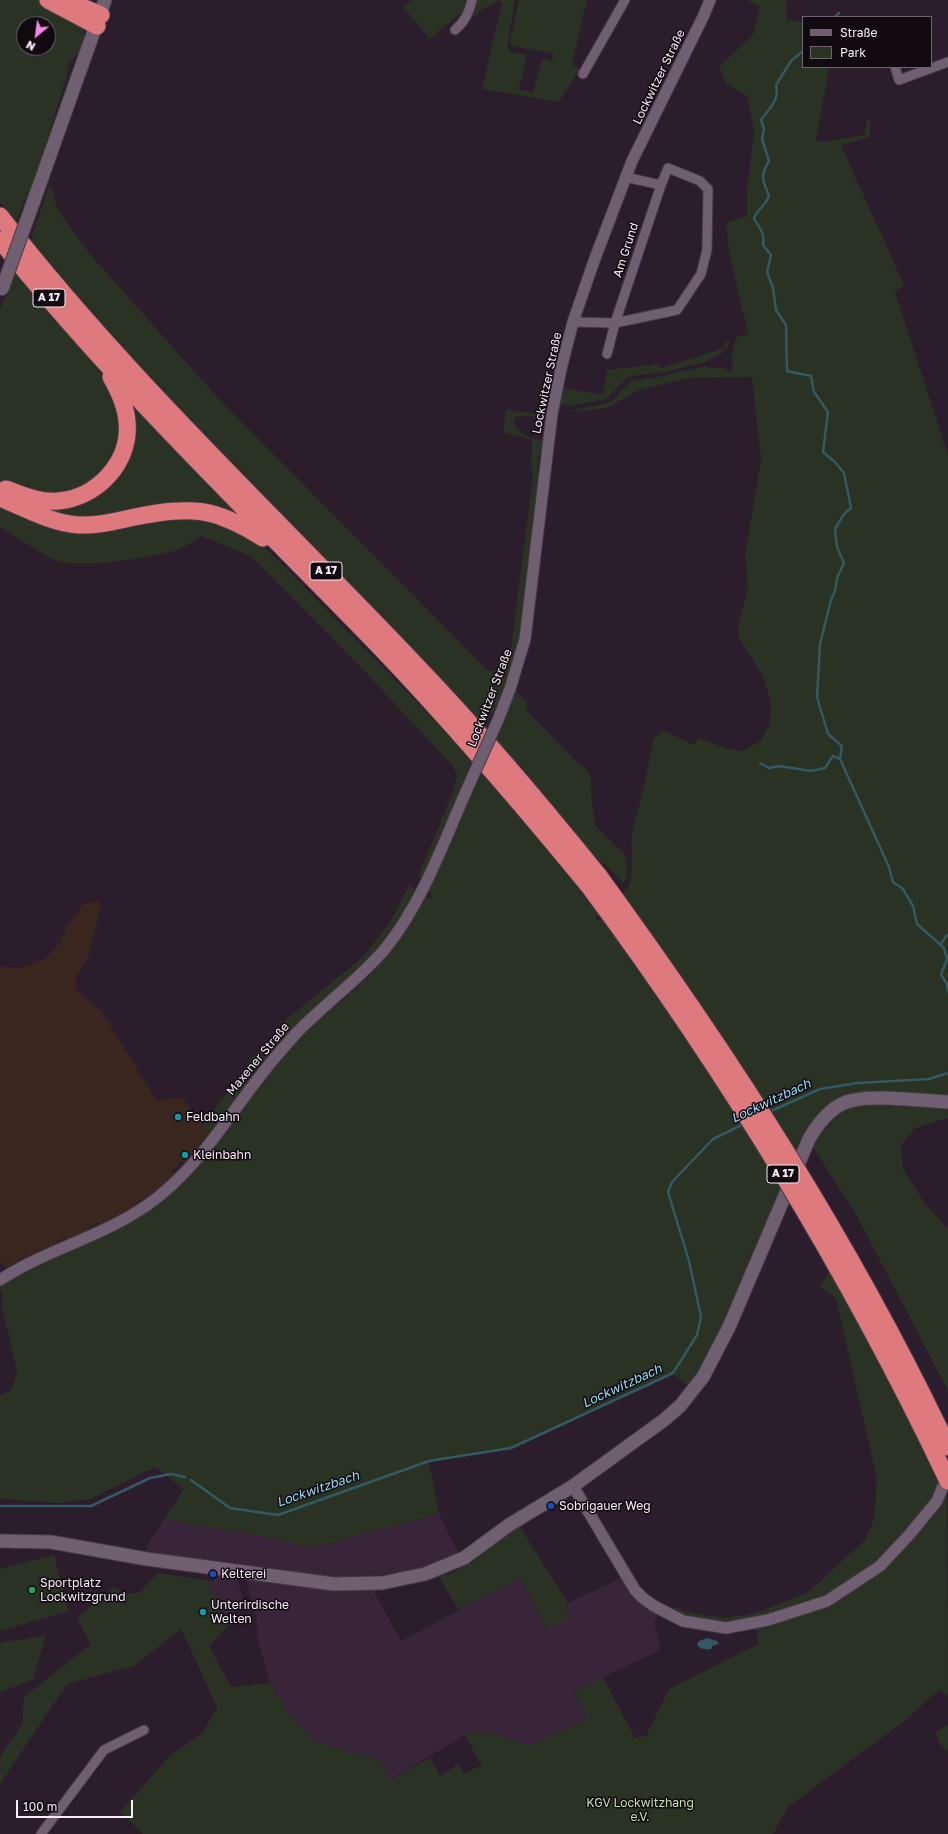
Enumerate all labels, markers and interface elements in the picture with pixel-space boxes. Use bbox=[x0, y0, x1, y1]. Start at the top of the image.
north arrow bbox=[16, 16, 56, 56]
legend bbox=[802, 16, 932, 68]
text: Straße bbox=[840, 25, 878, 40]
street label: Lockwitzer Straße bbox=[630, 27, 688, 127]
text: N bbox=[24, 38, 37, 54]
text: Park bbox=[840, 45, 866, 60]
street label: Am Grund bbox=[610, 221, 642, 279]
road number: A 17 bbox=[33, 289, 65, 307]
street label: Lockwitzer Straße bbox=[529, 331, 565, 435]
road number: A 17 bbox=[310, 562, 342, 580]
street label: Lockwitzer Straße bbox=[465, 647, 515, 749]
street label: Maxener Straße bbox=[224, 1020, 292, 1098]
water label: Lockwitzbach bbox=[729, 1076, 813, 1126]
place label: Feldbahn bbox=[186, 1110, 240, 1124]
marker: Feldbahn bbox=[173, 1112, 183, 1122]
place label: Kleinbahn bbox=[193, 1148, 251, 1162]
marker: Kleinbahn bbox=[180, 1150, 190, 1160]
road number: A 17 bbox=[767, 1165, 799, 1183]
water label: Lockwitzbach bbox=[580, 1361, 664, 1411]
water label: Lockwitzbach bbox=[275, 1468, 361, 1510]
place label: Sobrigauer Weg bbox=[559, 1499, 651, 1513]
marker: Sobrigauer Weg bbox=[546, 1501, 556, 1511]
place label: Kelterei bbox=[221, 1567, 266, 1581]
marker: Kelterei bbox=[208, 1569, 218, 1579]
place label: Sportplatz Lockwitzgrund bbox=[40, 1576, 126, 1604]
marker: Sportplatz Lockwitzgrund bbox=[27, 1585, 37, 1595]
place label: Unterirdische Welten bbox=[211, 1598, 289, 1626]
marker: Unterirdische Welten bbox=[198, 1607, 208, 1617]
scale bar bbox=[18, 1792, 135, 1818]
park label: KGV Lockwitzhang e.V. bbox=[586, 1796, 694, 1824]
text: 100 m bbox=[23, 1799, 57, 1814]

